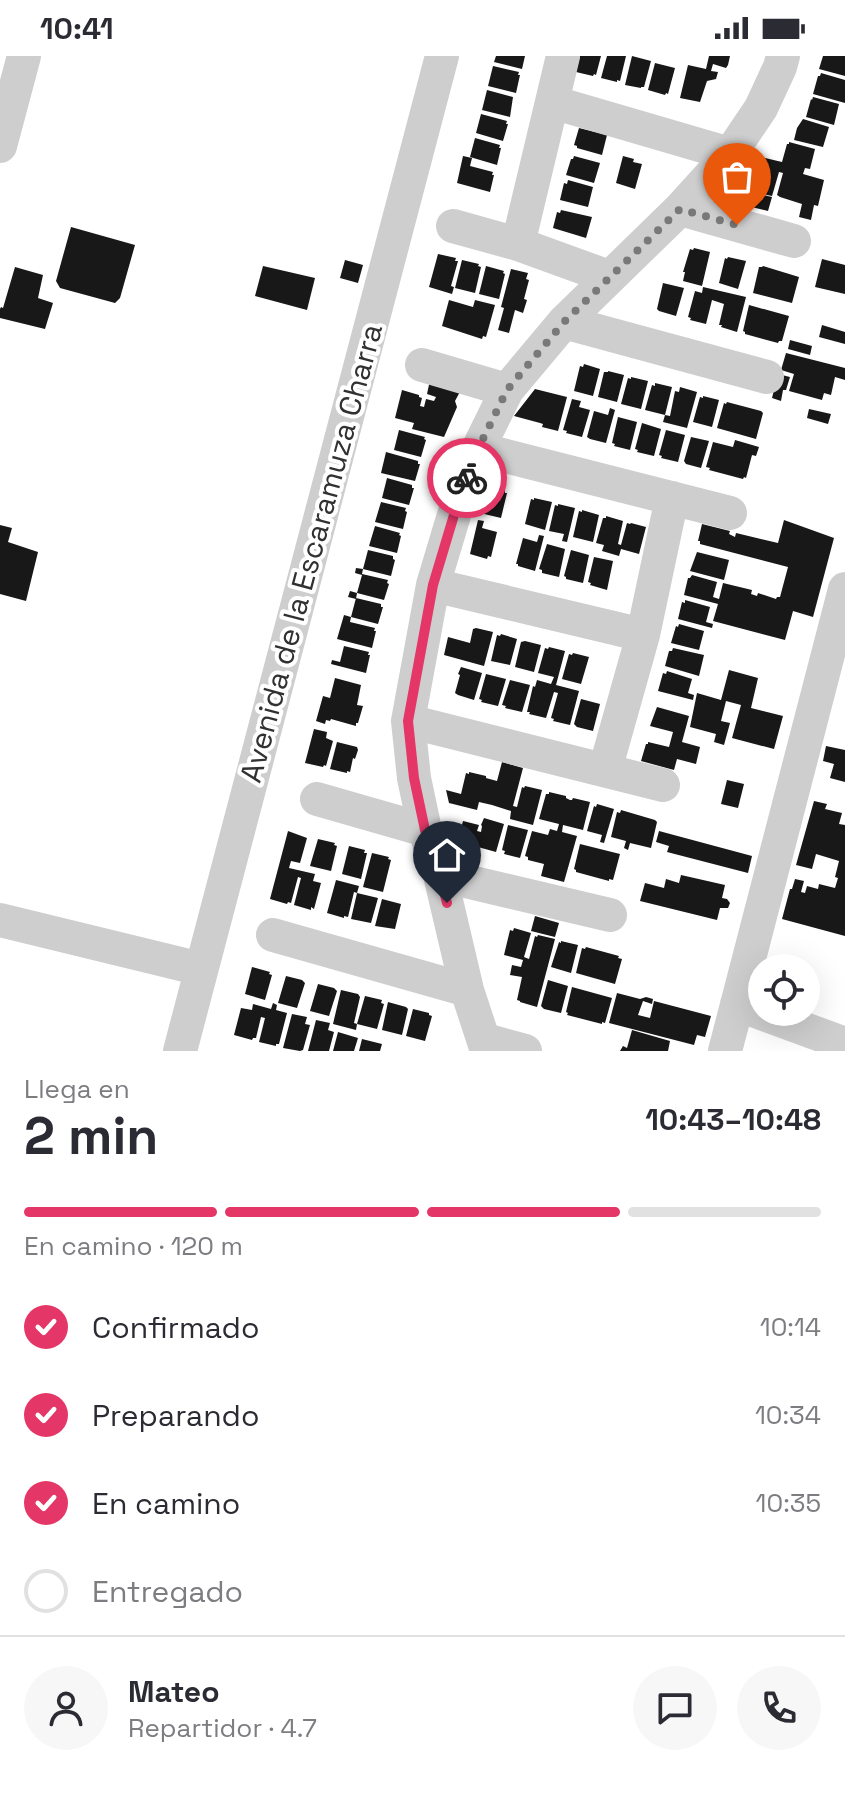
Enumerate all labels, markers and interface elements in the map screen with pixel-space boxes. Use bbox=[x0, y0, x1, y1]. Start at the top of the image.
text: 10:41 bbox=[40, 9, 113, 48]
pin bbox=[703, 143, 771, 225]
icon: bag bbox=[715, 155, 759, 199]
street label: Avenida de la Escaramuza Charra bbox=[231, 319, 391, 787]
courier bbox=[427, 438, 507, 518]
icon: bike bbox=[445, 456, 489, 500]
pin bbox=[413, 821, 481, 903]
icon: home bbox=[425, 833, 469, 877]
map controls bbox=[748, 954, 820, 1026]
button: locate bbox=[748, 954, 820, 1026]
text: Llega en bbox=[24, 1072, 130, 1106]
text: 10:43–10:48 bbox=[645, 1100, 821, 1139]
text: 2 min bbox=[24, 1103, 158, 1169]
text: En camino · 120 m bbox=[24, 1229, 243, 1263]
icon: check bbox=[24, 1305, 68, 1349]
text: Confirmado bbox=[92, 1308, 259, 1347]
text: 10:14 bbox=[760, 1310, 821, 1344]
icon: check bbox=[24, 1393, 68, 1437]
text: Preparando bbox=[92, 1396, 259, 1435]
text: 10:34 bbox=[755, 1398, 821, 1432]
icon: check bbox=[24, 1481, 68, 1525]
text: En camino bbox=[92, 1484, 240, 1523]
text: 10:35 bbox=[756, 1486, 821, 1520]
text: Entregado bbox=[92, 1572, 243, 1611]
button: person bbox=[24, 1666, 108, 1750]
button: chat bbox=[633, 1666, 717, 1750]
button: phone bbox=[737, 1666, 821, 1750]
text: Mateo bbox=[128, 1672, 220, 1711]
text: Repartidor · 4.7 bbox=[128, 1711, 317, 1745]

